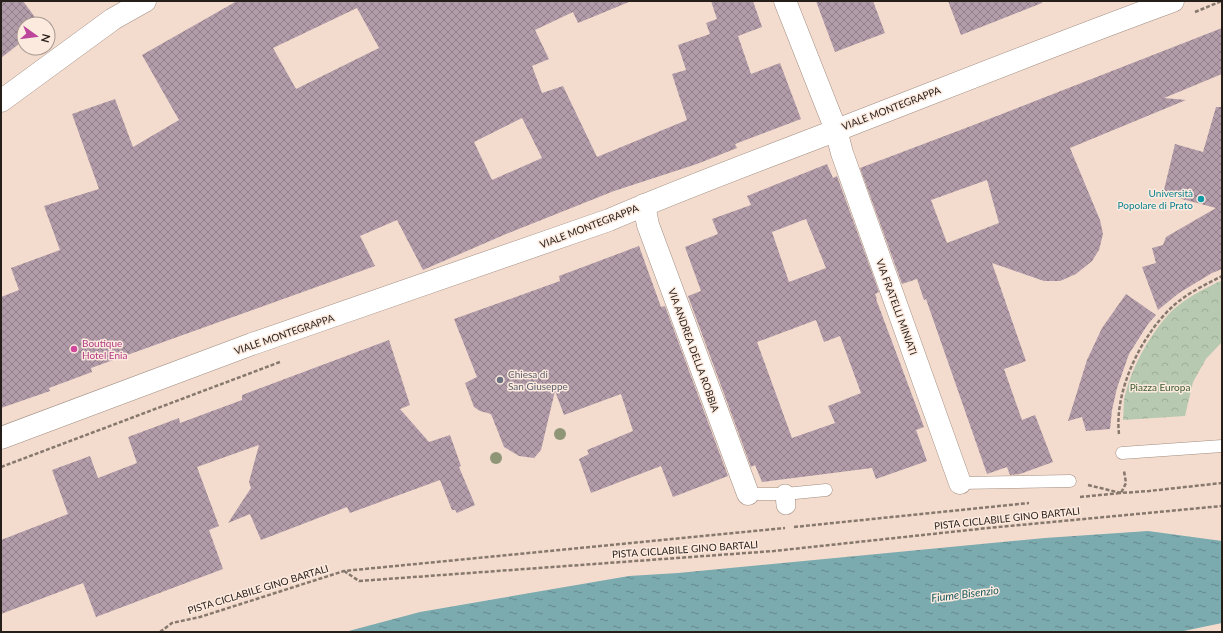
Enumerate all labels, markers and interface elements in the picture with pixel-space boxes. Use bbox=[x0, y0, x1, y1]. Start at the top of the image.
north arrow bbox=[16, 16, 56, 56]
text: N bbox=[39, 33, 54, 44]
street label: VIALE MONTEGRAPPA bbox=[840, 84, 942, 132]
place label: Università Popolare di Prato bbox=[1118, 187, 1193, 211]
marker: Università Popolare di Prato bbox=[1196, 194, 1206, 204]
street label: VIALE MONTEGRAPPA bbox=[538, 202, 640, 250]
street label: VIA FRATELLI MINIATI bbox=[874, 257, 920, 357]
street label: VIA ANDREA DELLA ROBBIA bbox=[666, 287, 722, 414]
street label: VIALE MONTEGRAPPA bbox=[232, 311, 336, 357]
place label: Boutique Hotel Enia bbox=[82, 337, 127, 361]
marker: Boutique Hotel Enia bbox=[69, 344, 79, 354]
place label: Chiesa di San Giuseppe bbox=[508, 368, 568, 392]
marker: Chiesa di San Giuseppe bbox=[495, 375, 505, 385]
park label: Piazza Europa bbox=[1130, 381, 1190, 393]
street label: PISTA CICLABILE GINO BARTALI bbox=[933, 504, 1081, 532]
street label: PISTA CICLABILE GINO BARTALI bbox=[611, 538, 759, 560]
street label: PISTA CICLABILE GINO BARTALI bbox=[186, 562, 330, 616]
water label: Fiume Bisenzio bbox=[930, 583, 1000, 604]

